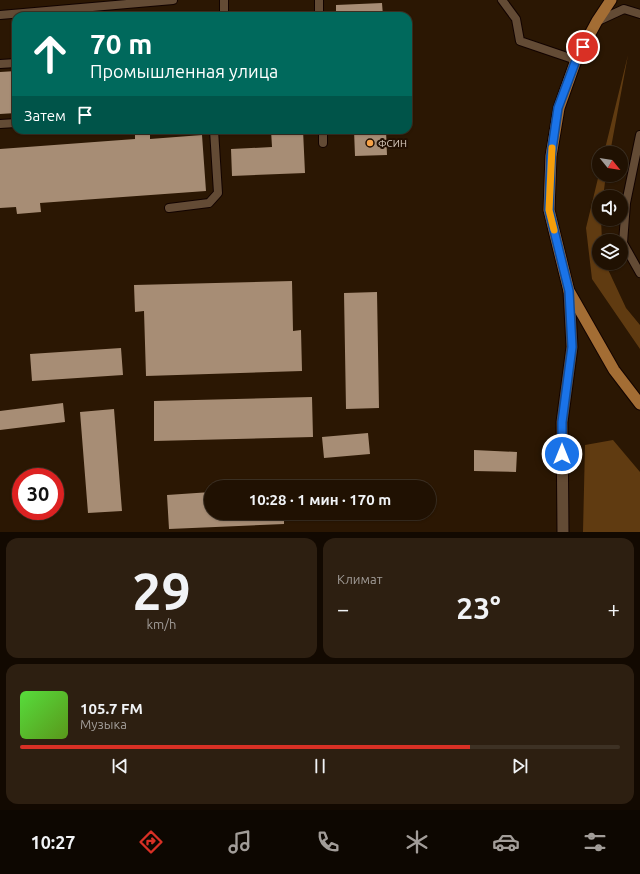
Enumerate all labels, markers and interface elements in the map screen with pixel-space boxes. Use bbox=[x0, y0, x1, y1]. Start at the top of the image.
icon: ahead bbox=[24, 28, 76, 80]
text: 70 m bbox=[90, 28, 152, 59]
pin bbox=[566, 30, 600, 64]
icon: arrive bbox=[572, 36, 594, 58]
text: Промышленная улица bbox=[90, 61, 278, 81]
icon: arrive bbox=[74, 104, 96, 126]
text: Затем bbox=[24, 107, 66, 124]
marker: ФСИН bbox=[365, 138, 375, 148]
place label: ФСИН bbox=[378, 138, 407, 149]
north arrow bbox=[592, 146, 628, 182]
map controls bbox=[592, 146, 628, 270]
button: sound bbox=[592, 190, 628, 226]
button: layers bbox=[592, 234, 628, 270]
position arrow bbox=[541, 433, 583, 475]
speed limit sign: 30 bbox=[12, 468, 64, 520]
text: 10:28 · 1 мин · 170 m bbox=[249, 491, 391, 508]
text: 29 bbox=[132, 562, 191, 620]
text: Климат bbox=[337, 572, 382, 586]
text: 23° bbox=[456, 591, 501, 625]
text: − bbox=[337, 596, 349, 621]
text: + bbox=[608, 596, 620, 621]
text: km/h bbox=[146, 617, 177, 631]
text: 105.7 FM bbox=[80, 700, 143, 717]
text: Музыка bbox=[80, 717, 127, 731]
icon: previous bbox=[109, 755, 131, 777]
icon: pause bbox=[309, 755, 331, 777]
icon: next bbox=[509, 755, 531, 777]
icon: directions bbox=[137, 828, 165, 856]
icon: music bbox=[226, 828, 254, 856]
icon: phone bbox=[314, 828, 342, 856]
icon: climate bbox=[403, 828, 431, 856]
icon: car bbox=[492, 828, 520, 856]
icon: filters bbox=[581, 828, 609, 856]
text: 10:27 bbox=[30, 832, 76, 852]

